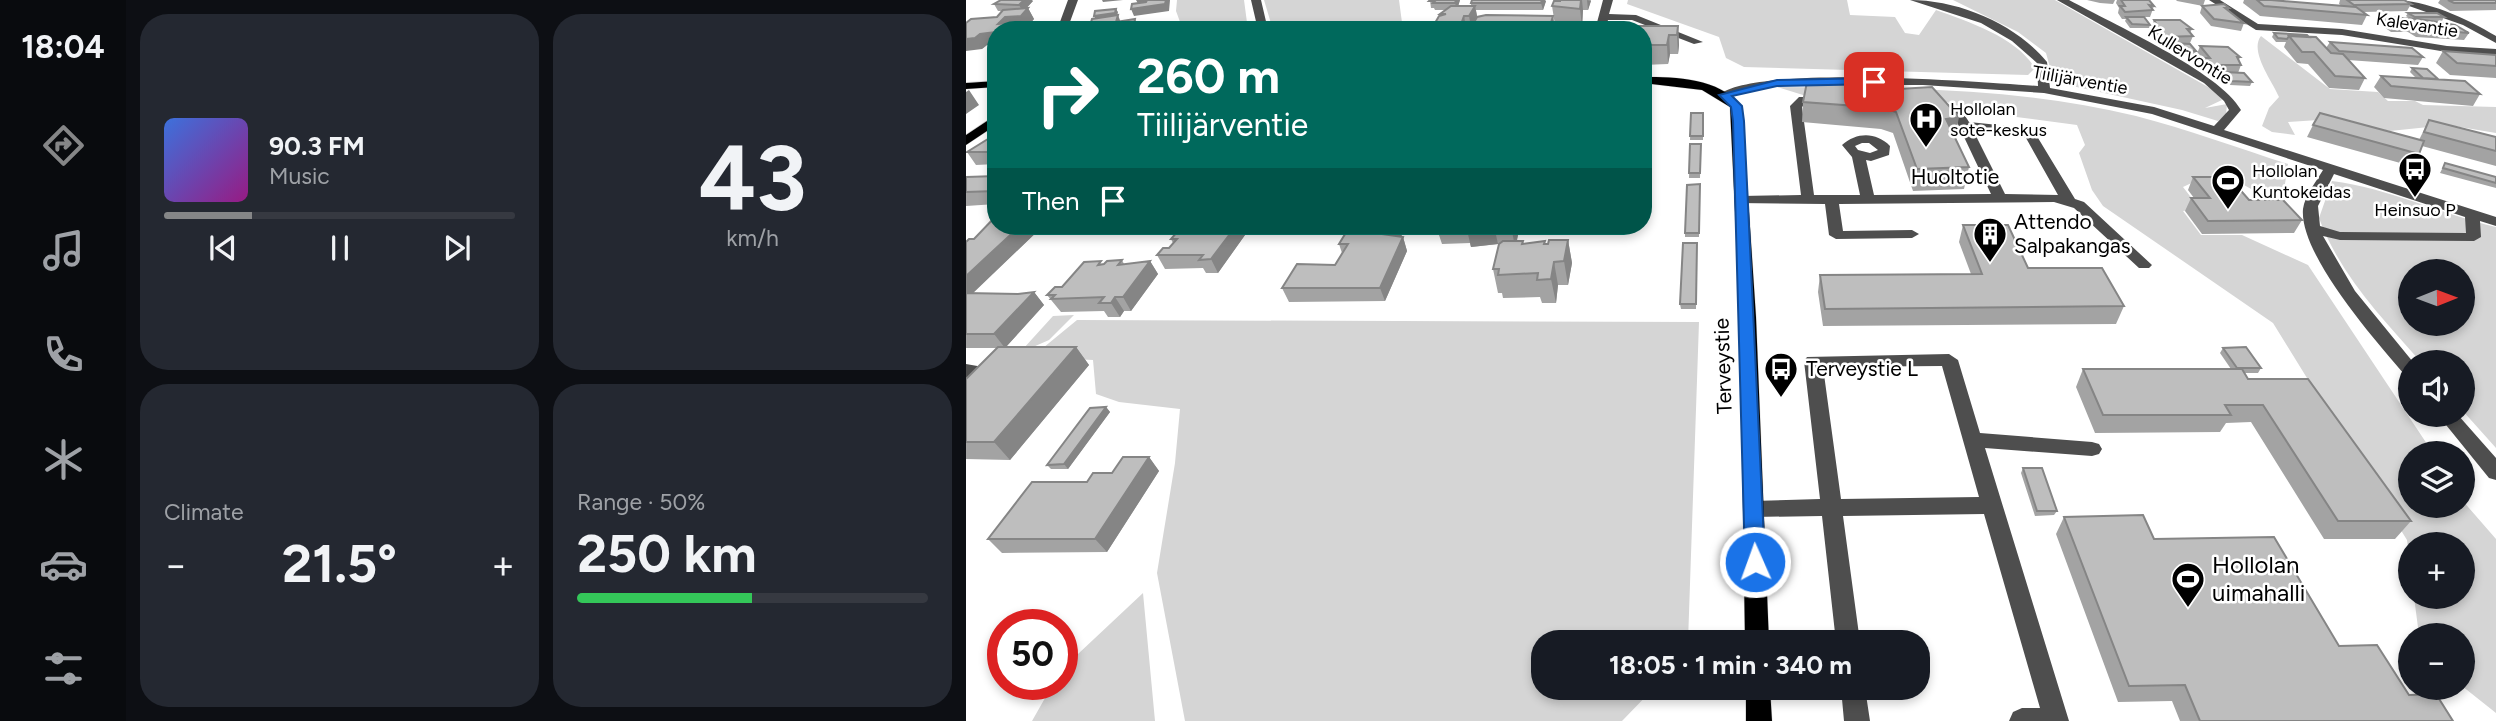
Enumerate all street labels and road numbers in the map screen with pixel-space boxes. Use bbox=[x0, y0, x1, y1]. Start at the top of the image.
street label: Kalevantie bbox=[2374, 8, 2460, 42]
street label: Kullervontie bbox=[2144, 20, 2236, 90]
street label: Tiilijärventie bbox=[2031, 61, 2130, 99]
street label: Huoltotie bbox=[1911, 164, 1999, 189]
street label: Terveystie bbox=[1708, 318, 1737, 414]

